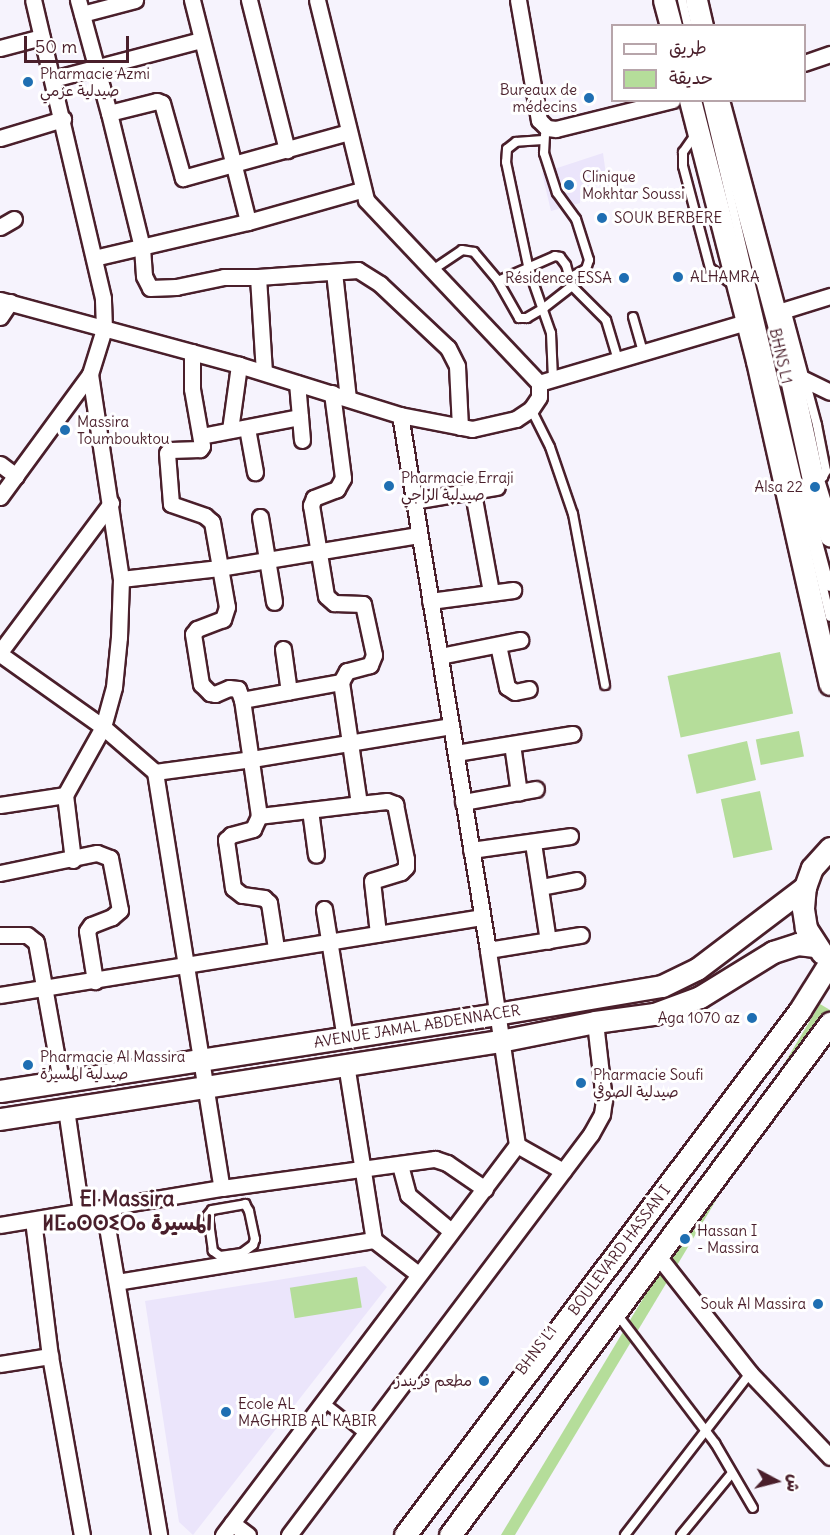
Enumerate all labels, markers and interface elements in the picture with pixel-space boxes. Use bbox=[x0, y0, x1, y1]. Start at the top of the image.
scale bar bbox=[27, 24, 132, 62]
legend bbox=[611, 24, 806, 102]
text: 50 m bbox=[35, 35, 77, 58]
text: طريق bbox=[669, 36, 707, 59]
place label: Pharmacie Azmi صيدلية عزمي bbox=[40, 64, 150, 99]
text: حديقة bbox=[669, 66, 713, 89]
marker: Pharmacie Azmi صيدلية عزمي bbox=[21, 75, 35, 89]
place label: Bureaux de médecins bbox=[500, 80, 577, 115]
marker: Bureaux de médecins bbox=[582, 91, 596, 105]
place label: Clinique Mokhtar Soussi bbox=[582, 167, 684, 202]
marker: Clinique Mokhtar Soussi bbox=[560, 176, 578, 194]
place label: SOUK BERBERE bbox=[614, 209, 722, 227]
marker: SOUK BERBERE bbox=[595, 211, 609, 225]
place label: ALHAMRA bbox=[690, 268, 760, 286]
place label: Résidence ESSA bbox=[505, 269, 612, 287]
marker: ALHAMRA bbox=[671, 270, 685, 284]
marker: Résidence ESSA bbox=[617, 271, 631, 285]
street label: BHNS L1 bbox=[766, 326, 796, 386]
place label: Massira Toumbouktou bbox=[77, 412, 170, 447]
marker: Massira Toumbouktou bbox=[58, 423, 72, 437]
place label: Pharmacie Erraji صيدلية الراجي bbox=[401, 468, 514, 503]
place label: Alsa 22 bbox=[755, 478, 803, 496]
marker: Pharmacie Erraji صيدلية الراجي bbox=[382, 479, 396, 493]
marker: Alsa 22 bbox=[808, 480, 822, 494]
street label: AVENUE JAMAL ABDENNACER bbox=[313, 1001, 521, 1051]
place label: Aga 1070 az bbox=[658, 1009, 740, 1027]
marker: Aga 1070 az bbox=[745, 1011, 759, 1025]
place label: Pharmacie Al Massira صيدلية المسيرة bbox=[40, 1047, 185, 1082]
marker: Pharmacie Al Massira صيدلية المسيرة bbox=[21, 1058, 35, 1072]
place label: Pharmacie Soufi صيدلية الصوفي bbox=[593, 1065, 703, 1100]
marker: Pharmacie Soufi صيدلية الصوفي bbox=[574, 1076, 588, 1090]
street label: BOULEVARD HASSAN I bbox=[564, 1181, 674, 1319]
district label: El Massira ⵍⵎⴰⵙⵙⵉⵔⴰ المسيرة bbox=[42, 1186, 212, 1236]
place label: Hassan I - Massira bbox=[697, 1221, 759, 1256]
marker: Hassan I - Massira bbox=[678, 1232, 692, 1246]
place label: Souk Al Massira bbox=[701, 1295, 806, 1313]
marker: Souk Al Massira bbox=[811, 1297, 825, 1311]
street label: BHNS L1 bbox=[512, 1322, 560, 1378]
place label: مطعم فريندز bbox=[395, 1372, 472, 1390]
marker: مطعم فريندز bbox=[477, 1374, 491, 1388]
place label: Ecole AL MAGHRIB AL KABIR bbox=[238, 1394, 377, 1429]
marker: Ecole AL MAGHRIB AL KABIR bbox=[219, 1405, 233, 1419]
north arrow bbox=[746, 1451, 806, 1511]
text: ش bbox=[783, 1473, 805, 1493]

